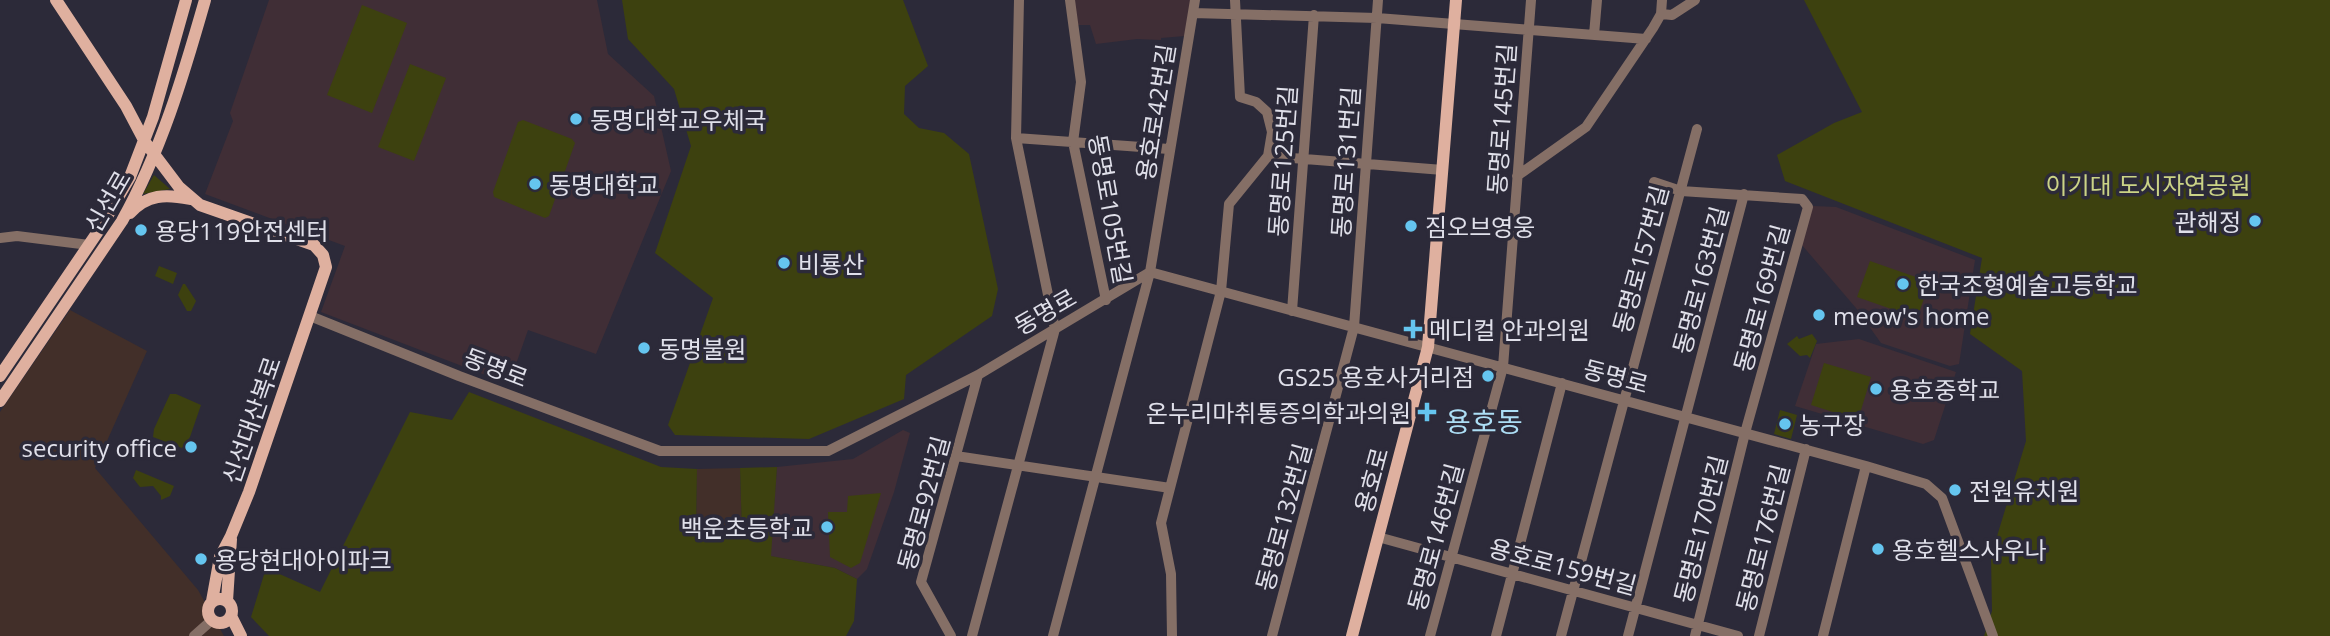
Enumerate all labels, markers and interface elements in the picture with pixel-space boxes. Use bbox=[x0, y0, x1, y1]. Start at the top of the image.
street label: 용호로42번길 bbox=[1128, 41, 1182, 183]
street label: 동명로145번길 bbox=[1479, 42, 1523, 196]
street label: 동명로125번길 bbox=[1260, 84, 1304, 238]
street label: 동명로131번길 bbox=[1323, 85, 1367, 239]
place label: 동명대학교우체국 bbox=[590, 103, 767, 136]
marker: 동명대학교우체국 bbox=[568, 111, 584, 127]
street label: 동명로105번길 bbox=[1082, 131, 1140, 287]
street label: 신선로 bbox=[76, 164, 138, 238]
place label: 동명대학교 bbox=[549, 168, 659, 201]
park label: 이기대 도시자연공원 bbox=[2046, 168, 2250, 201]
marker: 동명대학교 bbox=[527, 176, 543, 192]
street label: 동명로157번길 bbox=[1604, 182, 1676, 336]
street label: 동명로163번길 bbox=[1664, 203, 1736, 357]
place label: 관해정 bbox=[2175, 205, 2241, 238]
place label: 짐오브영웅 bbox=[1425, 210, 1535, 243]
marker: 관해정 bbox=[2247, 213, 2263, 229]
place label: 용당119안전센터 bbox=[155, 214, 329, 247]
marker: 짐오브영웅 bbox=[1403, 218, 1419, 234]
street label: 동명로169번길 bbox=[1725, 221, 1797, 375]
marker: 용당119안전센터 bbox=[133, 222, 149, 238]
place label: 비룡산 bbox=[798, 247, 864, 280]
marker: 비룡산 bbox=[776, 255, 792, 271]
place label: 한국조형예술고등학교 bbox=[1917, 268, 2138, 301]
marker: 한국조형예술고등학교 bbox=[1895, 276, 1911, 292]
street label: 동명로 bbox=[1008, 280, 1082, 342]
place label: meow's home bbox=[1833, 299, 1990, 332]
marker: meow's home bbox=[1811, 307, 1827, 323]
place label: 메디컬 안과의원 bbox=[1429, 313, 1590, 346]
marker: 메디컬 안과의원 bbox=[1403, 319, 1423, 339]
place label: 동명불원 bbox=[658, 332, 746, 365]
street label: 동명로 bbox=[459, 340, 533, 394]
marker: 동명불원 bbox=[636, 340, 652, 356]
street label: 동명로 bbox=[1580, 351, 1652, 401]
street label: 신선대산복로 bbox=[214, 352, 288, 488]
place label: GS25 용호사거리점 bbox=[1277, 360, 1474, 393]
marker: GS25 용호사거리점 bbox=[1480, 368, 1496, 384]
place label: 용호중학교 bbox=[1890, 373, 2000, 406]
marker: 용호중학교 bbox=[1868, 381, 1884, 397]
place label: 온누리마취통증의학과의원 bbox=[1146, 396, 1411, 429]
marker: 온누리마취통증의학과의원 bbox=[1417, 402, 1437, 422]
district label: 용호동 bbox=[1445, 402, 1523, 440]
place label: 농구장 bbox=[1799, 408, 1865, 441]
marker: 농구장 bbox=[1777, 416, 1793, 432]
place label: security office bbox=[22, 431, 177, 464]
street label: 동명로92번길 bbox=[889, 432, 957, 574]
marker: security office bbox=[183, 439, 199, 455]
street label: 동명로132번길 bbox=[1247, 440, 1319, 594]
street label: 용호로 bbox=[1346, 444, 1396, 516]
street label: 동명로170번길 bbox=[1666, 451, 1734, 607]
street label: 동명로146번길 bbox=[1399, 460, 1471, 614]
street label: 동명로176번길 bbox=[1728, 460, 1796, 616]
place label: 전원유치원 bbox=[1969, 474, 2079, 507]
marker: 전원유치원 bbox=[1947, 482, 1963, 498]
place label: 백운초등학교 bbox=[681, 511, 813, 544]
marker: 백운초등학교 bbox=[819, 519, 835, 535]
street label: 용호로159번길 bbox=[1486, 530, 1640, 602]
place label: 용호헬스사우나 bbox=[1892, 533, 2047, 566]
marker: 용호헬스사우나 bbox=[1870, 541, 1886, 557]
place label: 용당현대아이파크 bbox=[215, 543, 392, 576]
marker: 용당현대아이파크 bbox=[193, 551, 209, 567]

